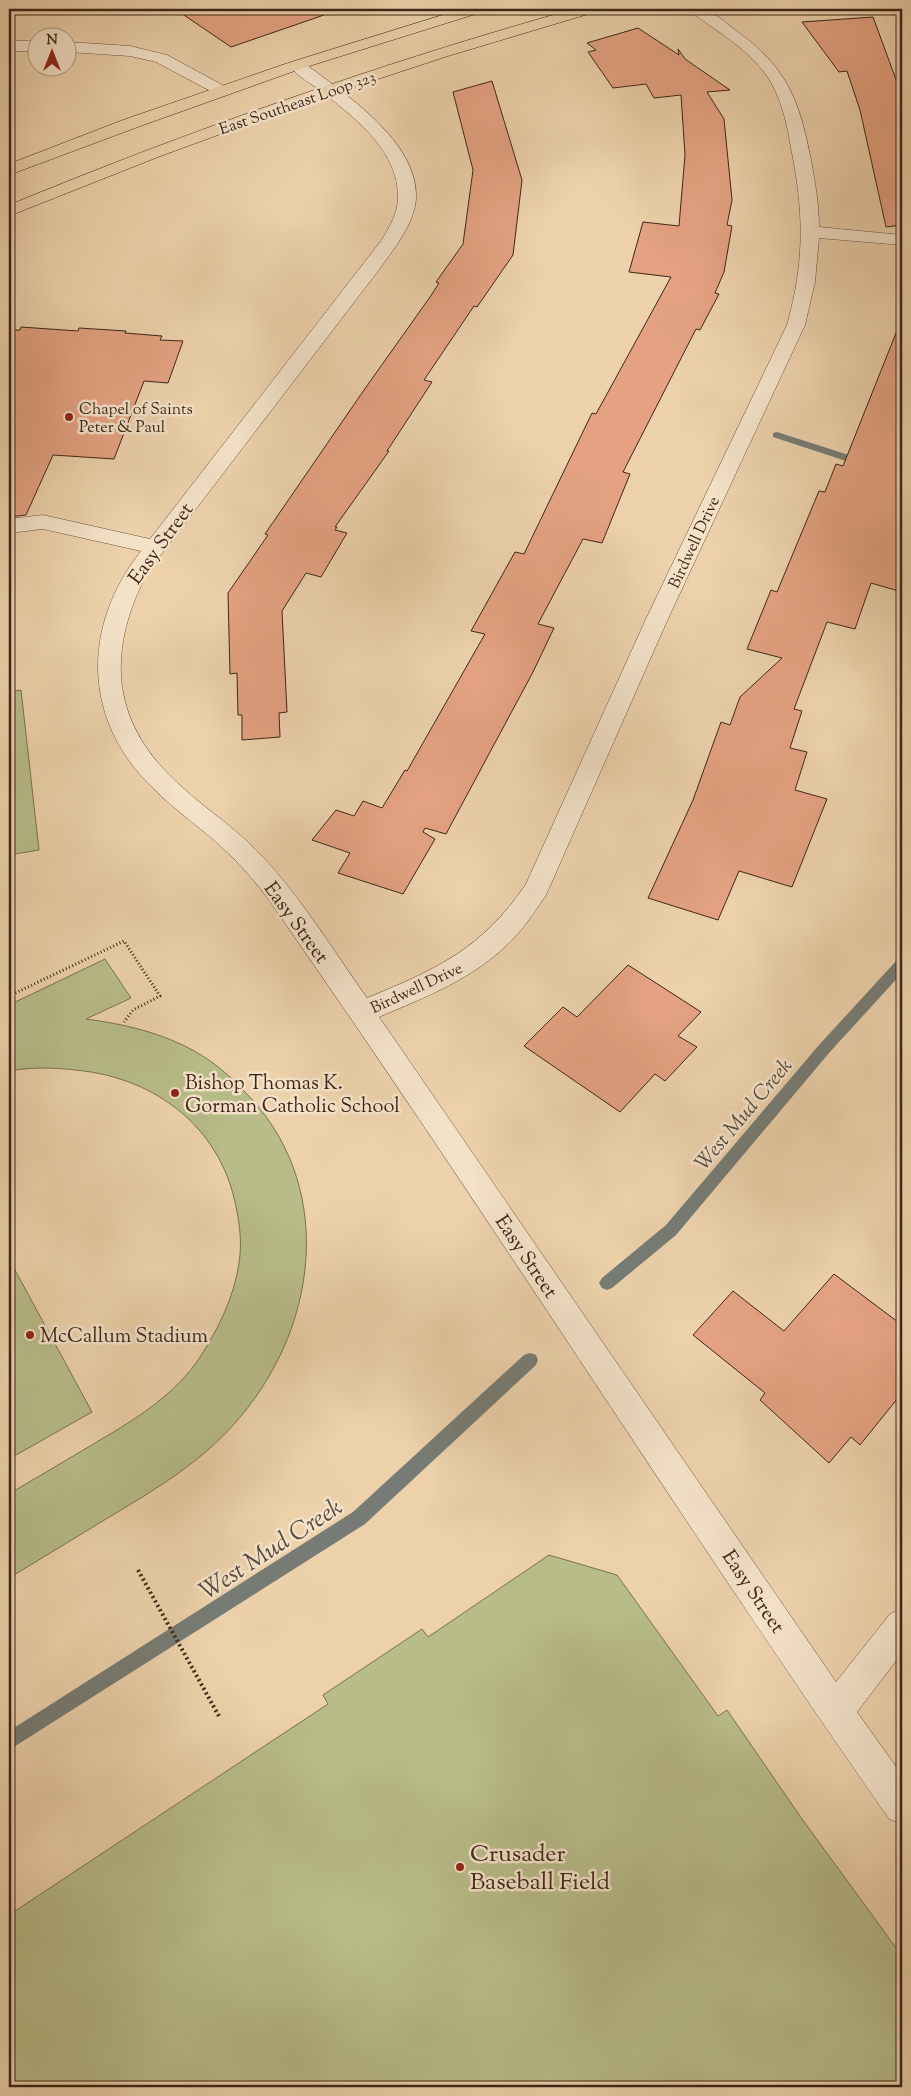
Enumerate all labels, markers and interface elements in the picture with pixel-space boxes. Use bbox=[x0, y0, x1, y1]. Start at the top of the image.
north arrow bbox=[28, 28, 78, 78]
text: N bbox=[46, 31, 58, 51]
street label: East Southeast Loop 323 bbox=[216, 67, 379, 142]
place label: Chapel of Saints Peter & Paul bbox=[79, 399, 193, 440]
marker: Chapel of Saints Peter & Paul bbox=[63, 411, 75, 423]
street label: Birdwell Drive bbox=[664, 493, 727, 593]
street label: Easy Street bbox=[122, 497, 202, 591]
street label: Easy Street bbox=[255, 877, 335, 971]
street label: Birdwell Drive bbox=[367, 958, 467, 1021]
water label: West Mud Creek bbox=[689, 1052, 801, 1178]
place label: Bishop Thomas K. Gorman Catholic School bbox=[185, 1070, 400, 1122]
marker: Bishop Thomas K. Gorman Catholic School bbox=[169, 1087, 181, 1099]
street label: Easy Street bbox=[486, 1210, 564, 1305]
place label: McCallum Stadium bbox=[40, 1323, 209, 1352]
marker: McCallum Stadium bbox=[24, 1329, 36, 1341]
water label: West Mud Creek bbox=[193, 1491, 350, 1610]
street label: Easy Street bbox=[713, 1545, 791, 1640]
place label: Crusader Baseball Field bbox=[470, 1838, 610, 1900]
marker: Crusader Baseball Field bbox=[454, 1861, 466, 1873]

